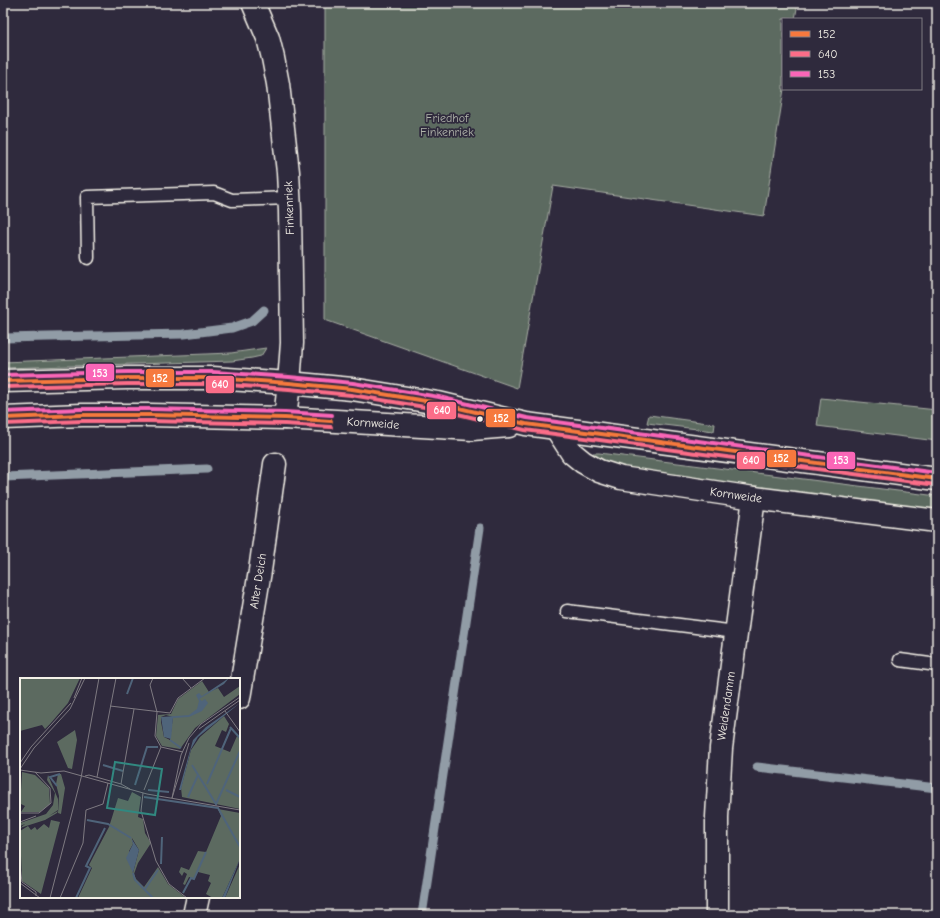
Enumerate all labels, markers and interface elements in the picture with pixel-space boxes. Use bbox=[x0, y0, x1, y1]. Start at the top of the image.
legend bbox=[782, 18, 922, 90]
text: 152 bbox=[818, 27, 836, 41]
text: 640 bbox=[818, 47, 838, 61]
text: 153 bbox=[818, 67, 835, 81]
park label: Friedhof Finkenriek bbox=[420, 111, 474, 139]
street label: Finkenriek bbox=[281, 181, 297, 235]
line badge: 153 bbox=[85, 363, 115, 382]
text: 153 bbox=[92, 367, 108, 380]
line badge: 152 bbox=[145, 368, 175, 388]
text: 152 bbox=[152, 372, 168, 385]
line badge: 640 bbox=[205, 375, 235, 394]
text: 640 bbox=[211, 378, 229, 391]
line badge: 640 bbox=[426, 401, 457, 420]
text: 640 bbox=[433, 404, 451, 417]
line badge: 152 bbox=[485, 408, 516, 428]
text: 152 bbox=[493, 412, 509, 425]
street label: Kornweide bbox=[346, 414, 400, 432]
unlabelled marker bbox=[475, 414, 485, 424]
line badge: 152 bbox=[766, 449, 797, 468]
line badge: 640 bbox=[736, 451, 766, 470]
line badge: 153 bbox=[826, 451, 856, 470]
text: 152 bbox=[773, 452, 789, 465]
text: 640 bbox=[742, 454, 760, 467]
text: 153 bbox=[833, 454, 849, 467]
street label: Kornweide bbox=[709, 484, 763, 506]
street label: Alter Deich bbox=[247, 552, 269, 610]
street label: Weidendamm bbox=[714, 670, 738, 742]
inset map bbox=[20, 678, 240, 898]

